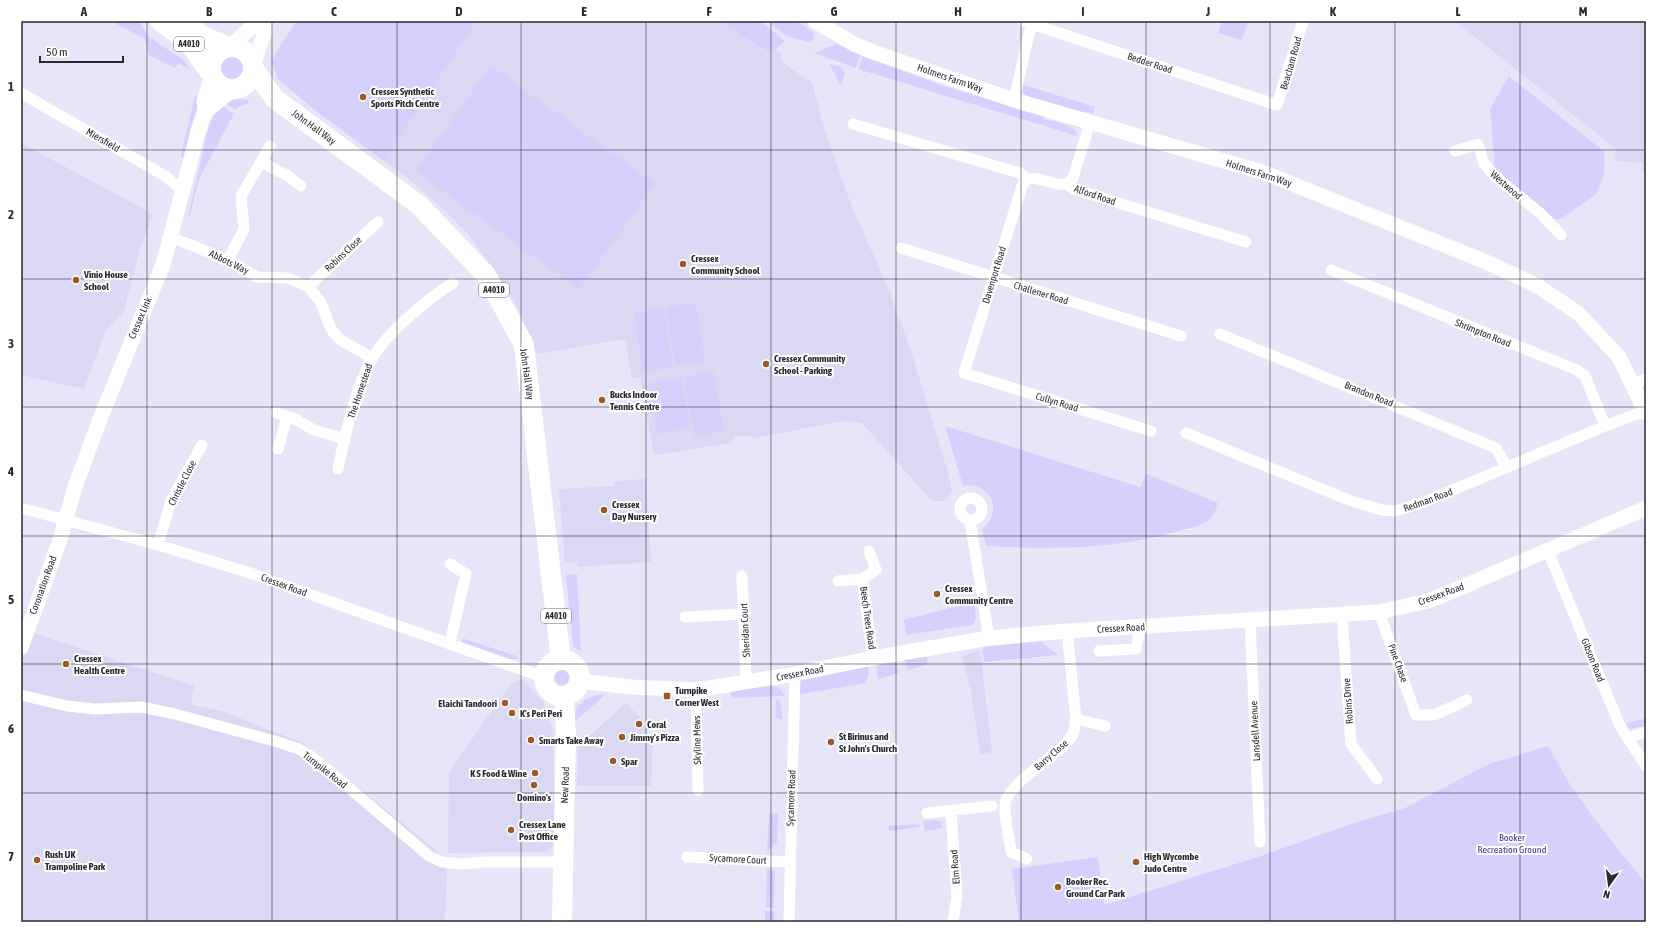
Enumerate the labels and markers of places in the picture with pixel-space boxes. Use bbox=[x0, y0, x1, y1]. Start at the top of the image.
place label: Cressex Synthetic Sports Pitch Centre bbox=[371, 86, 440, 109]
marker: Cressex Synthetic Sports Pitch Centre bbox=[358, 92, 368, 102]
place label: Cressex Community School bbox=[691, 253, 760, 276]
marker: Cressex Community School bbox=[678, 259, 688, 269]
place label: Vinio House School bbox=[83, 269, 128, 292]
marker: Vinio House School bbox=[71, 275, 81, 285]
place label: Cressex Community School - Parking bbox=[774, 353, 846, 376]
marker: Cressex Community School - Parking bbox=[761, 359, 771, 369]
place label: Bucks Indoor Tennis Centre bbox=[610, 389, 660, 412]
marker: Bucks Indoor Tennis Centre bbox=[597, 395, 607, 405]
place label: Cressex Day Nursery bbox=[612, 499, 657, 522]
marker: Cressex Day Nursery bbox=[599, 505, 609, 515]
place label: Cressex Community Centre bbox=[945, 583, 1014, 606]
marker: Cressex Community Centre bbox=[932, 589, 942, 599]
place label: Cressex Health Centre bbox=[74, 653, 125, 676]
marker: Cressex Health Centre bbox=[61, 659, 71, 669]
place label: Turnpike Corner West bbox=[675, 685, 719, 708]
marker: Turnpike Corner West bbox=[662, 691, 672, 701]
place label: Elaichi Tandoori bbox=[438, 698, 497, 709]
marker: Elaichi Tandoori bbox=[500, 698, 510, 708]
marker: K's Peri Peri bbox=[507, 708, 517, 718]
place label: K's Peri Peri bbox=[520, 708, 562, 719]
marker: Coral bbox=[634, 719, 644, 729]
place label: Coral bbox=[647, 719, 667, 730]
place label: St Birinus and St John's Church bbox=[839, 731, 897, 754]
marker: Jimmy's Pizza bbox=[617, 732, 627, 742]
place label: Jimmy's Pizza bbox=[629, 732, 680, 743]
marker: Smarts Take Away bbox=[526, 735, 536, 745]
place label: Smarts Take Away bbox=[539, 735, 605, 746]
marker: St Birinus and St John's Church bbox=[826, 737, 836, 747]
marker: Spar bbox=[608, 756, 618, 766]
place label: Spar bbox=[621, 756, 639, 767]
place label: K S Food & Wine bbox=[470, 768, 527, 779]
marker: K S Food & Wine bbox=[530, 768, 540, 778]
marker: Domino's bbox=[529, 780, 539, 790]
place label: Domino's bbox=[517, 792, 552, 803]
place label: Cressex Lane Post Office bbox=[519, 819, 566, 842]
marker: Cressex Lane Post Office bbox=[506, 825, 516, 835]
place label: Rush UK Trampoline Park bbox=[45, 849, 106, 872]
place label: High Wycombe Judo Centre bbox=[1143, 851, 1199, 874]
marker: Rush UK Trampoline Park bbox=[32, 855, 42, 865]
marker: High Wycombe Judo Centre bbox=[1131, 857, 1141, 867]
place label: Booker Rec. Ground Car Park bbox=[1066, 876, 1126, 899]
marker: Booker Rec. Ground Car Park bbox=[1053, 882, 1063, 892]

